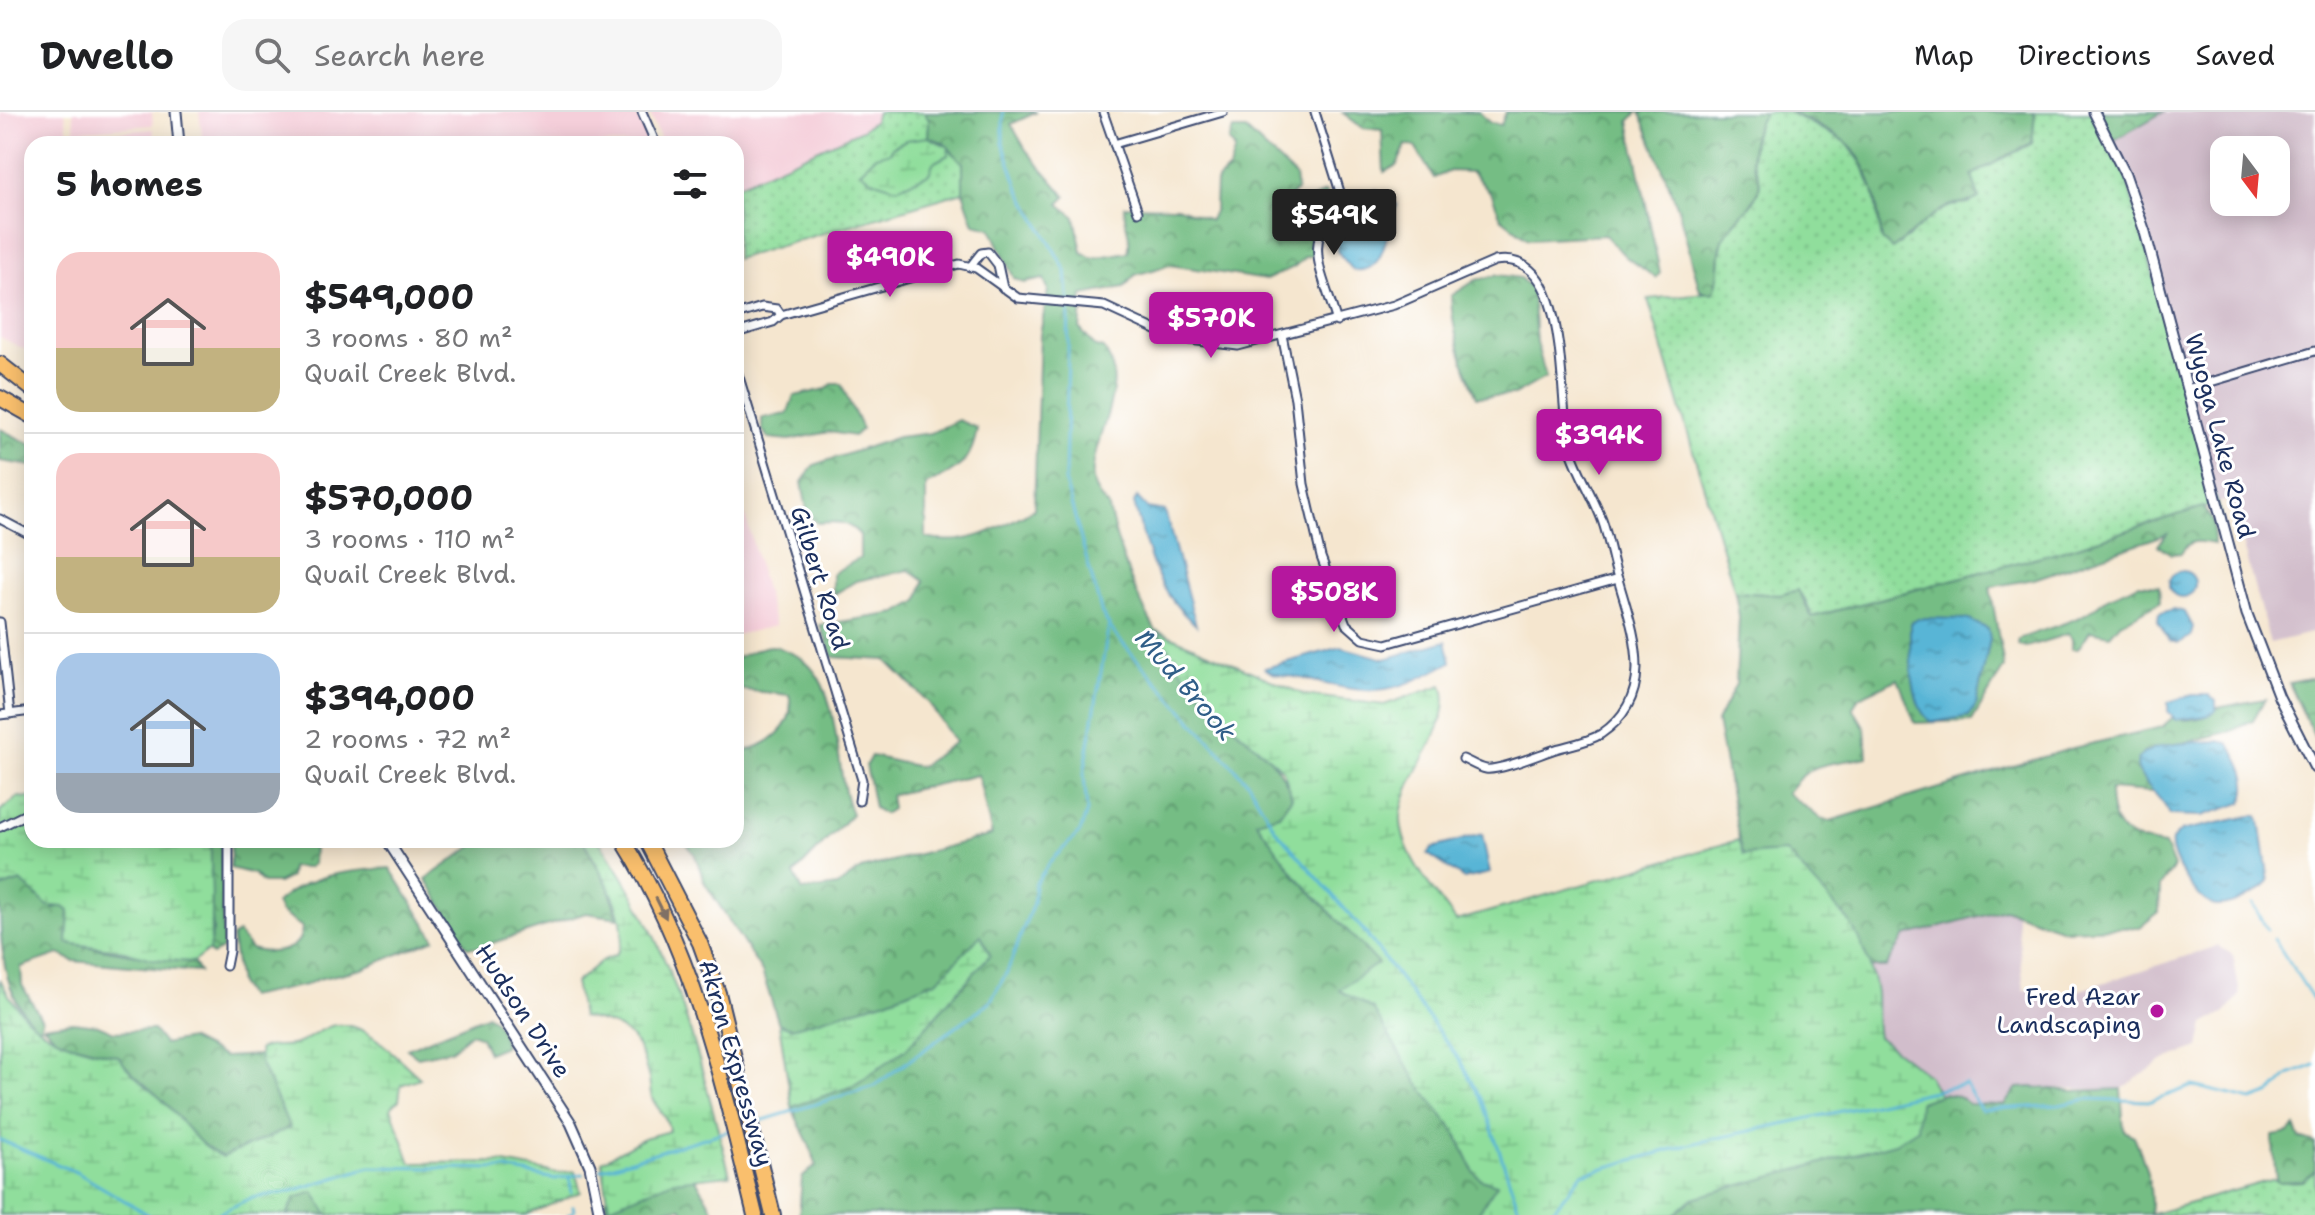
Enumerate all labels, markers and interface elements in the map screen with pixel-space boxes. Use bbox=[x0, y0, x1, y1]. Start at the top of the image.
search box bbox=[222, 19, 782, 91]
text: Dwello bbox=[40, 30, 174, 81]
icon: search bbox=[250, 33, 294, 77]
text: Search here bbox=[314, 35, 486, 76]
text: Map bbox=[1914, 36, 1974, 74]
text: Directions bbox=[2018, 36, 2152, 74]
text: Saved bbox=[2196, 36, 2275, 74]
north arrow bbox=[2210, 136, 2290, 216]
map controls bbox=[2210, 136, 2290, 216]
text: 5 homes bbox=[56, 161, 203, 207]
icon: filters bbox=[668, 162, 712, 206]
pin: $549K bbox=[1278, 189, 1390, 257]
text: $549K bbox=[1290, 197, 1378, 232]
pin: $490K bbox=[834, 231, 946, 299]
text: $490K bbox=[845, 239, 935, 274]
text: $549,000 bbox=[304, 274, 474, 320]
icon: home bbox=[120, 284, 216, 380]
pin: $570K bbox=[1155, 292, 1267, 360]
text: $570K bbox=[1167, 300, 1255, 335]
text: 3 rooms · 80 m² bbox=[304, 320, 513, 355]
street label: Wyoga Lake Road bbox=[2177, 330, 2263, 542]
text: Quail Creek Blvd. bbox=[304, 355, 516, 390]
pin: $394K bbox=[1543, 409, 1655, 477]
text: $394K bbox=[1554, 417, 1644, 452]
text: $570,000 bbox=[304, 475, 473, 521]
icon: home bbox=[120, 485, 216, 581]
street label: Gilbert Road bbox=[783, 502, 857, 654]
text: 3 rooms · 110 m² bbox=[304, 521, 515, 556]
text: Quail Creek Blvd. bbox=[304, 556, 516, 591]
pin: $508K bbox=[1278, 566, 1390, 634]
text: $508K bbox=[1290, 574, 1378, 609]
water label: Mud Brook bbox=[1128, 621, 1245, 748]
text: $394,000 bbox=[304, 675, 475, 721]
icon: home bbox=[120, 685, 216, 781]
text: 2 rooms · 72 m² bbox=[304, 721, 511, 756]
text: Quail Creek Blvd. bbox=[304, 756, 516, 791]
one-way arrow bbox=[655, 897, 668, 920]
street label: Hudson Drive bbox=[468, 938, 578, 1084]
street label: Akron Expressway bbox=[691, 956, 781, 1170]
place label: Fred Azar Landscaping bbox=[1996, 981, 2141, 1041]
marker: Fred Azar Landscaping bbox=[2148, 1002, 2166, 1020]

